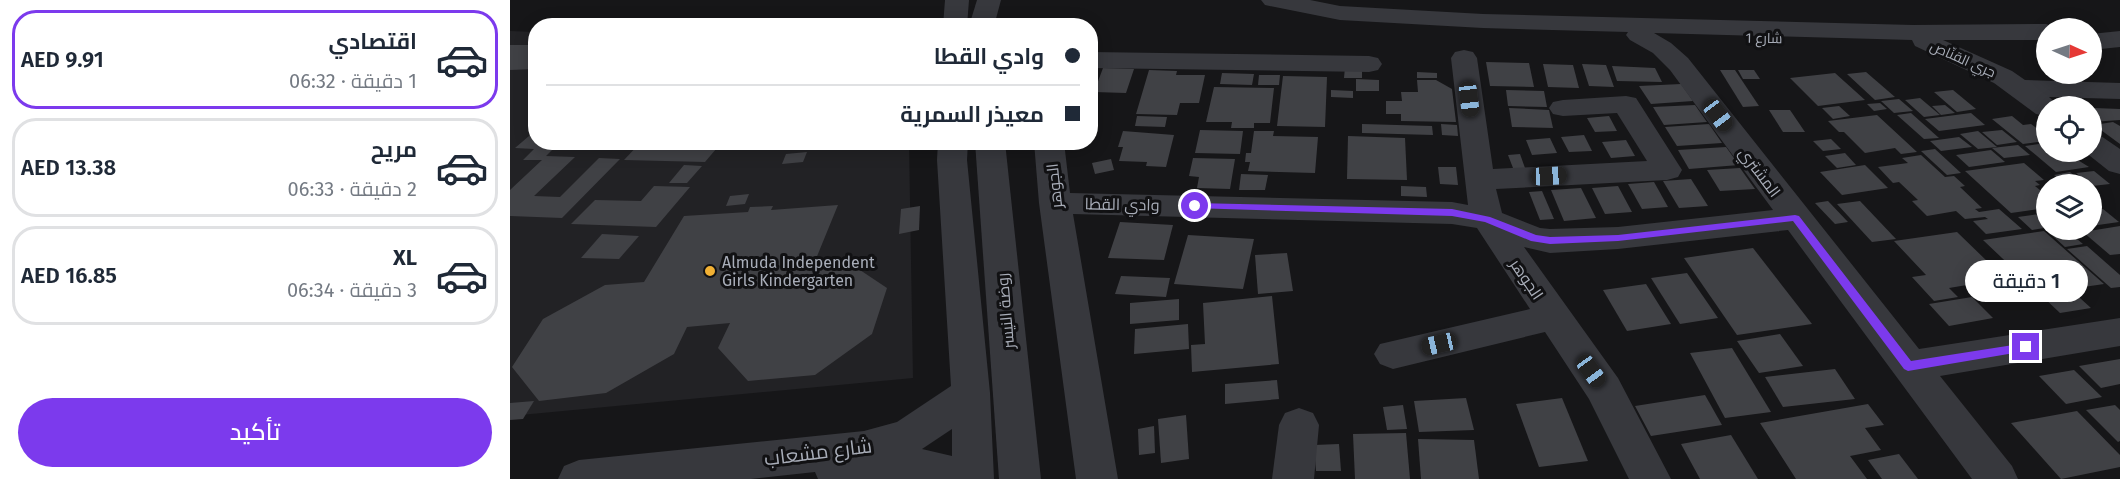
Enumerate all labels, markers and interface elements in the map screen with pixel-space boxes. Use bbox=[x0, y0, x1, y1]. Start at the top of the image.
north arrow bbox=[2036, 18, 2102, 84]
map controls bbox=[2036, 18, 2102, 240]
text: اقتصادي bbox=[328, 28, 417, 55]
street label: شارع 1 bbox=[1745, 30, 1783, 47]
icon: car bbox=[435, 33, 489, 87]
street label: جري القنّاص bbox=[1926, 37, 1998, 84]
text: وادي القطا bbox=[934, 43, 1044, 70]
text: AED 9.91 bbox=[21, 46, 104, 73]
text: 1 دقيقة · 06:32 bbox=[289, 69, 417, 93]
car bbox=[1458, 80, 1480, 118]
car bbox=[1700, 95, 1736, 135]
button: locate bbox=[2036, 96, 2102, 162]
text: معيذر السمرية bbox=[900, 101, 1044, 128]
text: مريح bbox=[371, 136, 417, 163]
icon: car bbox=[435, 141, 489, 195]
street label: المشتري bbox=[1732, 144, 1784, 203]
text: AED 13.38 bbox=[21, 154, 116, 181]
street label: الجوهر bbox=[1043, 163, 1066, 210]
car bbox=[1531, 166, 1567, 186]
button: layers bbox=[2036, 174, 2102, 240]
text: 2 دقيقة · 06:33 bbox=[288, 177, 417, 201]
route start bbox=[1181, 192, 1208, 219]
street label: وادي القطا bbox=[1084, 194, 1160, 219]
text: XL bbox=[393, 244, 417, 271]
icon: car bbox=[435, 249, 489, 303]
place label: Almuda Independent Girls Kindergarten bbox=[722, 253, 875, 290]
street label: الجوهر bbox=[1506, 254, 1547, 303]
callout: 1 دقيقة bbox=[1964, 260, 2087, 302]
text: AED 16.85 bbox=[21, 262, 117, 289]
marker: Almuda Independent Girls Kindergarten bbox=[703, 264, 717, 278]
text: 1 دقيقة bbox=[1993, 269, 2060, 293]
street label: روضة النيسر bbox=[993, 272, 1018, 351]
text: 3 دقيقة · 06:34 bbox=[287, 278, 417, 302]
car bbox=[1419, 331, 1459, 357]
route end bbox=[2012, 333, 2039, 360]
car bbox=[1573, 351, 1609, 391]
button: تأكيد bbox=[18, 398, 492, 467]
street label: شارع مشعاب bbox=[763, 433, 874, 473]

